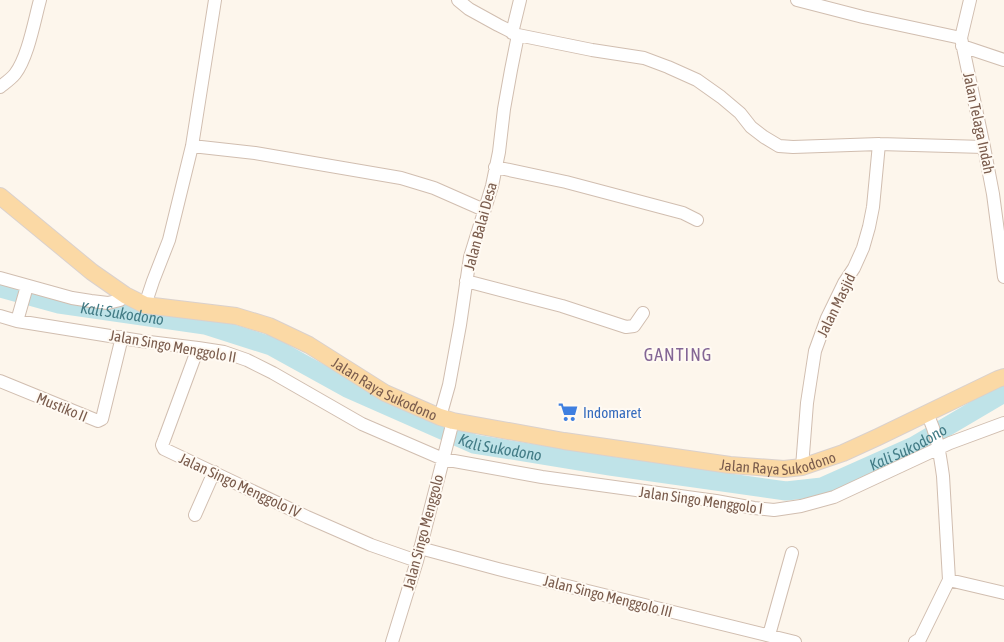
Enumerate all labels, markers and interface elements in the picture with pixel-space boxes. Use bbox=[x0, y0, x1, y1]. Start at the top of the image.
street label: Jalan Telaga Indah bbox=[960, 71, 998, 175]
street label: Jalan Balai Desa bbox=[460, 180, 500, 272]
street label: Jalan Masjid bbox=[813, 271, 859, 339]
water label: Kali Sukodono bbox=[79, 298, 165, 328]
street label: Jalan Singo Menggolo II bbox=[108, 326, 238, 366]
district label: GANTING bbox=[644, 344, 712, 365]
street label: Jalan Raya Sukodono bbox=[329, 353, 440, 423]
street label: Mustiko II bbox=[34, 389, 90, 425]
supermarket icon: Indomaret bbox=[557, 401, 579, 423]
place label: Indomaret bbox=[583, 404, 642, 421]
water label: Kali Sukodono bbox=[866, 420, 950, 474]
water label: Kali Sukodono bbox=[456, 429, 543, 464]
street label: Jalan Raya Sukodono bbox=[719, 448, 838, 478]
street label: Jalan Singo Menggolo IV bbox=[177, 449, 304, 521]
street label: Jalan Singo Menggolo bbox=[399, 472, 447, 592]
street label: Jalan Singo Menggolo I bbox=[638, 483, 764, 517]
street label: Jalan Singo Menggolo III bbox=[542, 572, 674, 620]

